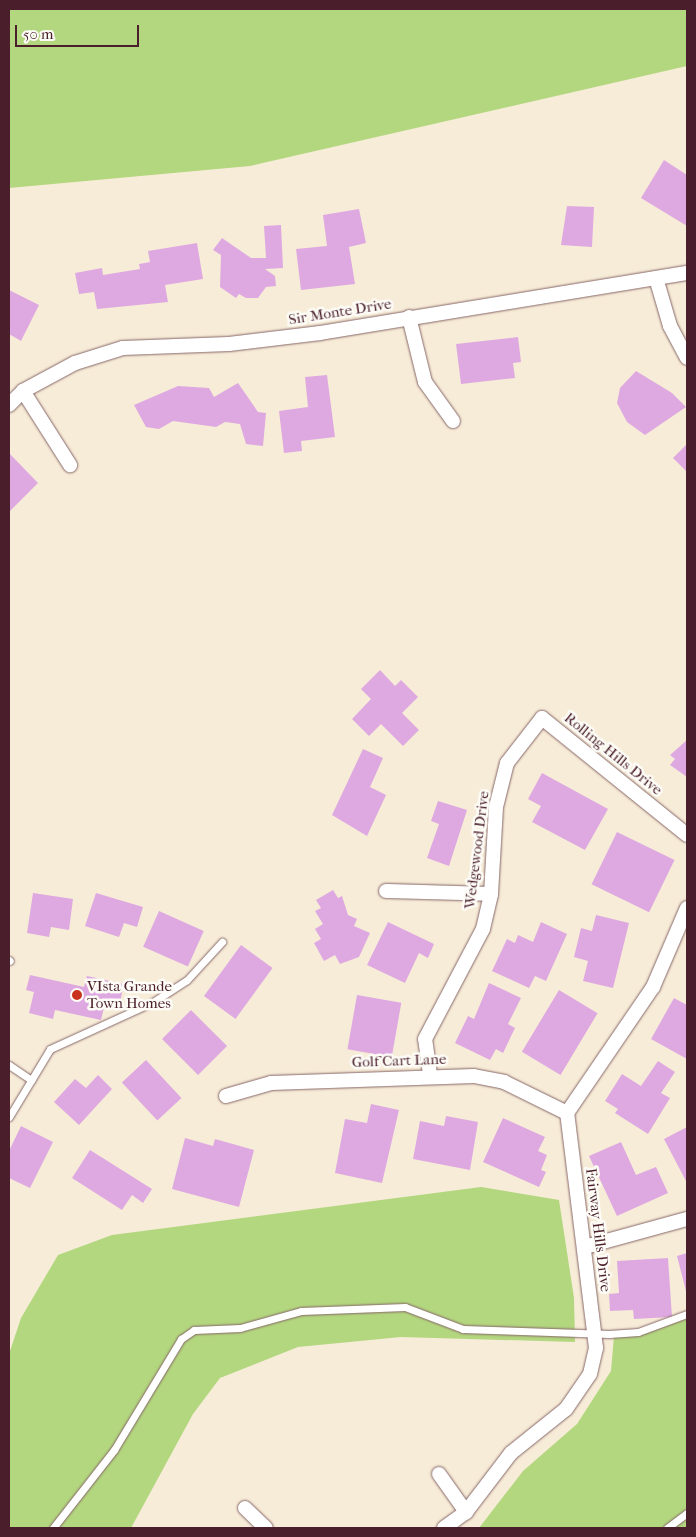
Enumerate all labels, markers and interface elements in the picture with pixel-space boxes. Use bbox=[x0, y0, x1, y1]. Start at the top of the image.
scale bar bbox=[18, 15, 141, 47]
text: 50 m bbox=[23, 25, 53, 43]
street label: Sir Monte Drive bbox=[287, 295, 393, 329]
street label: Rolling Hills Drive bbox=[560, 709, 666, 799]
street label: Wedgewood Drive bbox=[461, 790, 493, 910]
place label: VIsta Grande Town Homes bbox=[87, 977, 172, 1012]
marker: VIsta Grande Town Homes bbox=[71, 989, 83, 1001]
street label: Golf Cart Lane bbox=[351, 1050, 447, 1072]
street label: Fairway Hills Drive bbox=[581, 1167, 615, 1293]

